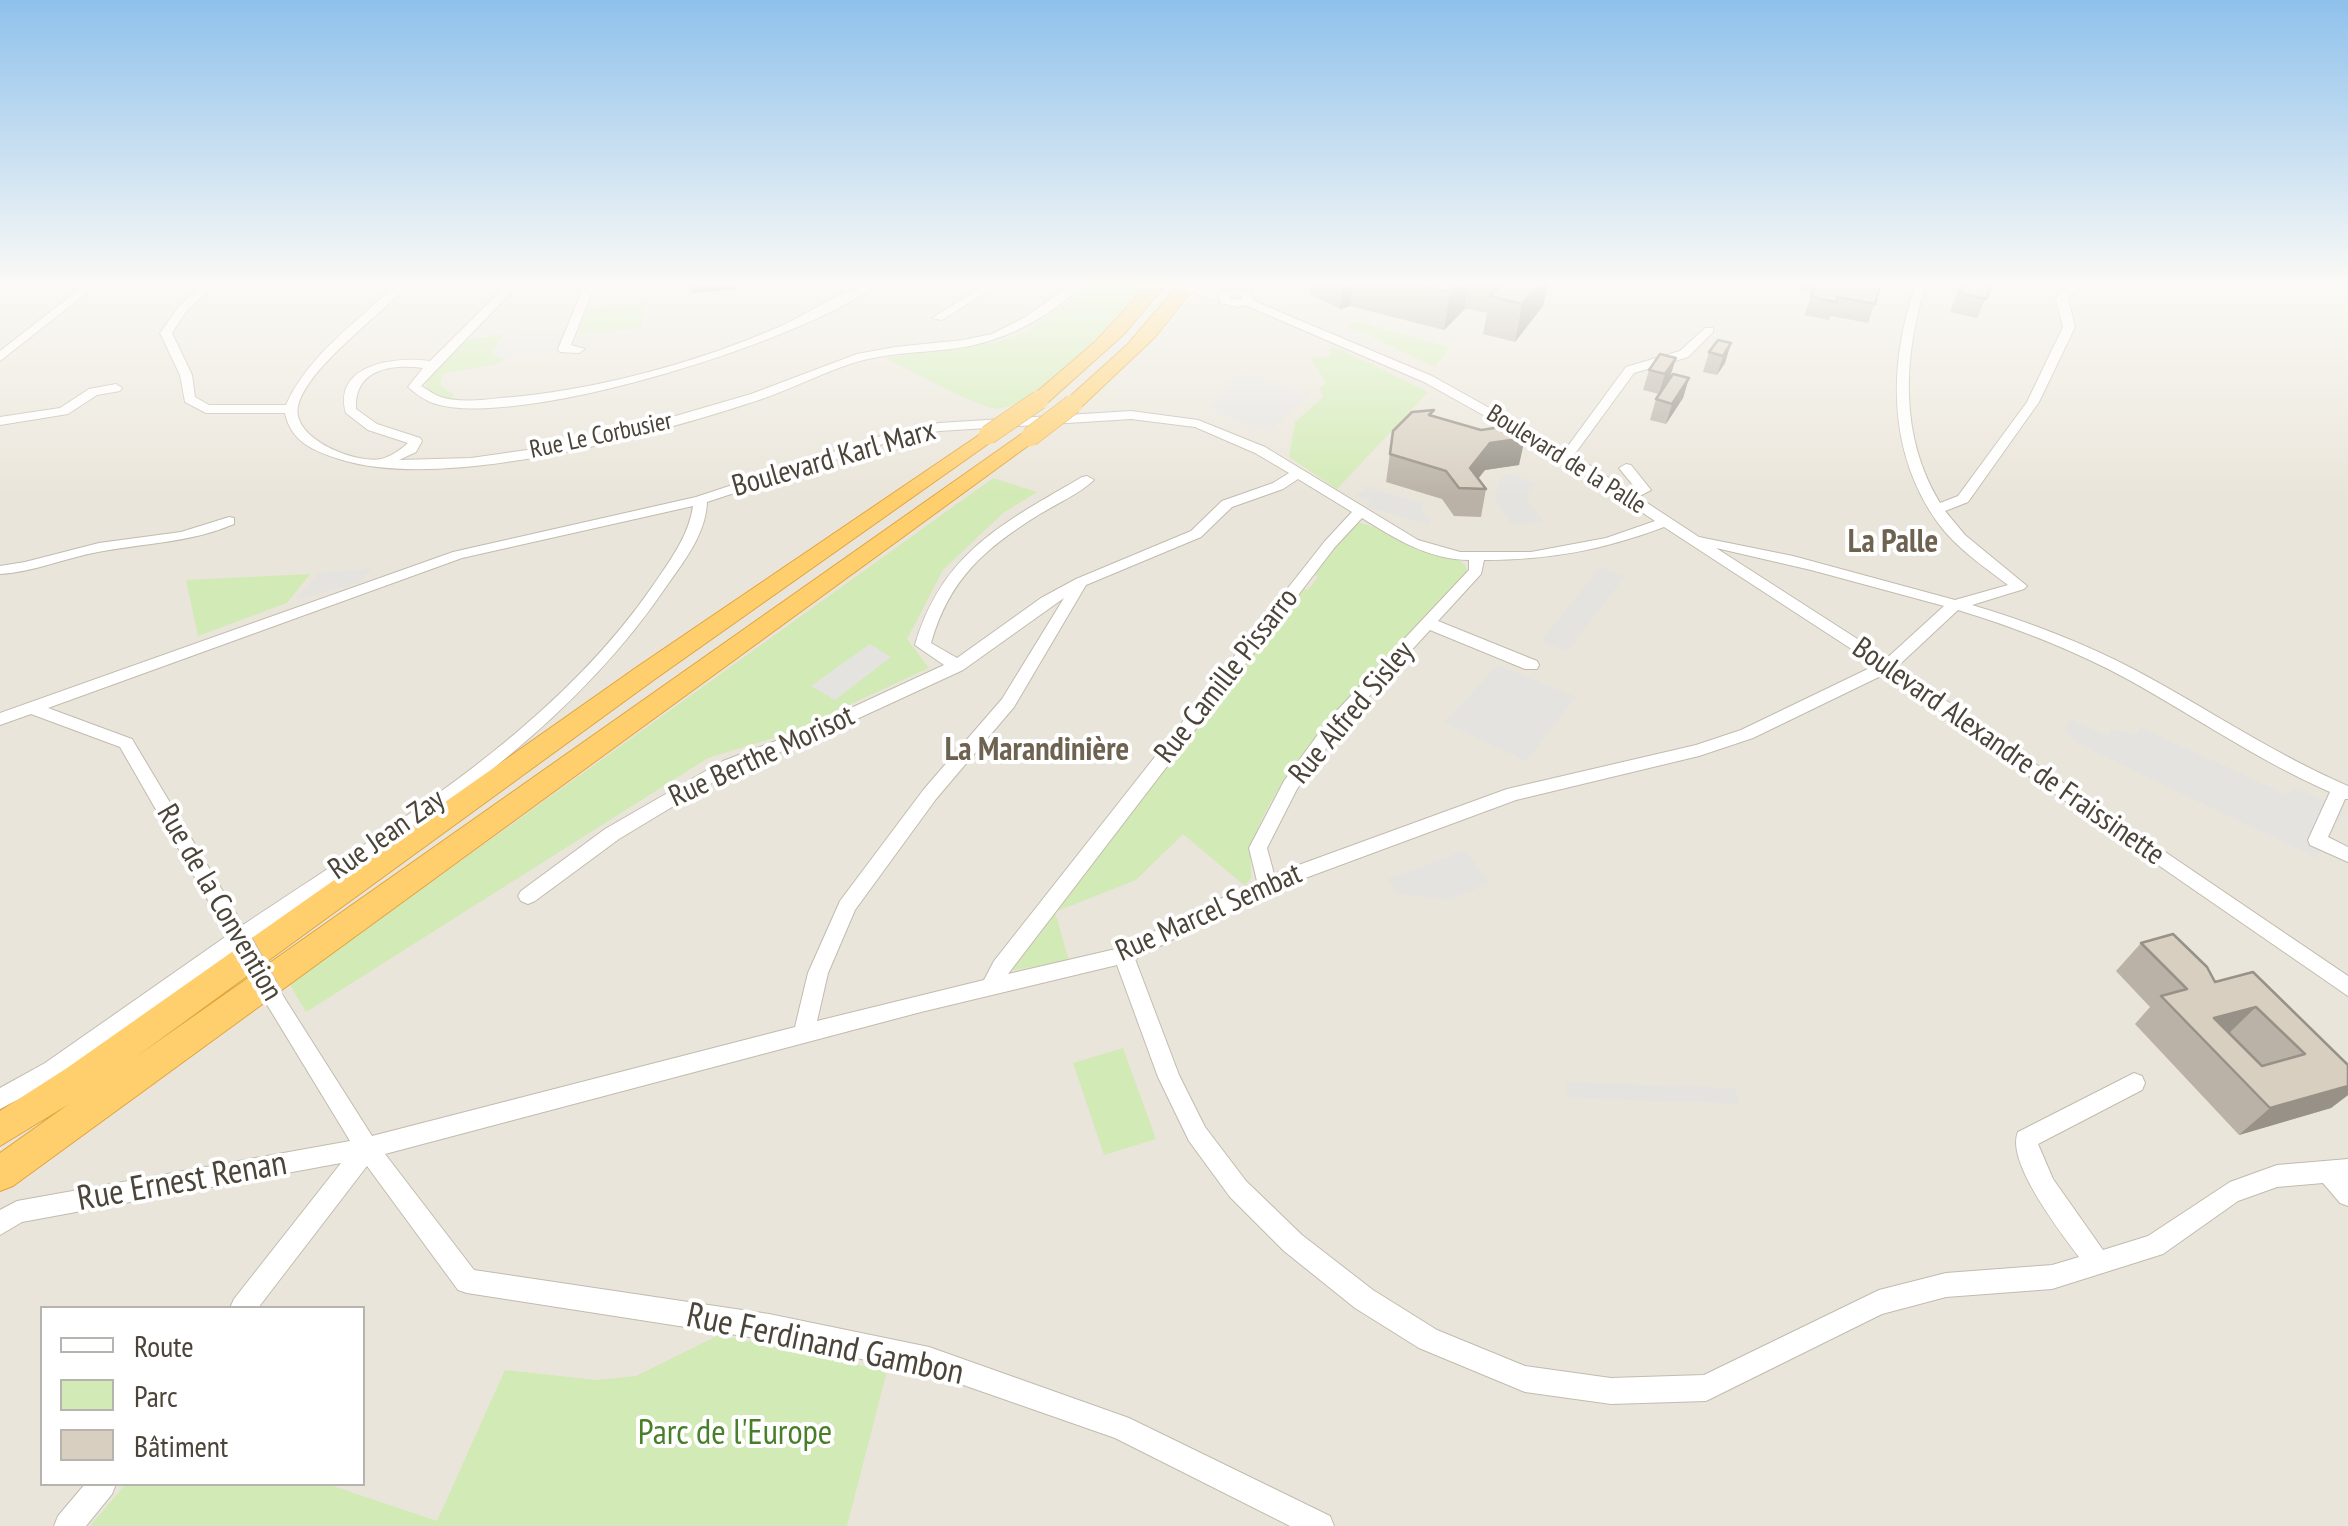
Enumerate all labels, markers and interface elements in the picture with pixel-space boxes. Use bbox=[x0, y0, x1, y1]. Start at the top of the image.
street label: Boulevard de la Palle bbox=[1481, 399, 1651, 521]
street label: Rue Le Corbusier bbox=[527, 406, 675, 466]
street label: Boulevard Karl Marx bbox=[728, 413, 940, 505]
district label: La Palle bbox=[1848, 524, 1938, 562]
street label: Rue Camille Pissarro bbox=[1148, 581, 1306, 771]
street label: Boulevard Alexandre de Fraissinette bbox=[1845, 630, 2171, 874]
street label: Rue Alfred Sisley bbox=[1282, 635, 1422, 791]
street label: Rue Berthe Morisot bbox=[664, 698, 860, 816]
district label: La Marandinière bbox=[945, 732, 1129, 770]
street label: Rue Jean Zay bbox=[322, 782, 452, 888]
street label: Rue de la Convention bbox=[148, 799, 290, 1007]
street label: Rue Marcel Sembat bbox=[1111, 856, 1307, 970]
street label: Rue Ernest Renan bbox=[74, 1143, 290, 1221]
street label: Rue Ferdinand Gambon bbox=[683, 1295, 967, 1395]
legend bbox=[40, 1306, 365, 1486]
text: Route bbox=[134, 1326, 194, 1365]
text: Parc bbox=[134, 1376, 178, 1415]
park label: Parc de l'Europe bbox=[638, 1413, 832, 1455]
text: Bâtiment bbox=[134, 1426, 228, 1465]

